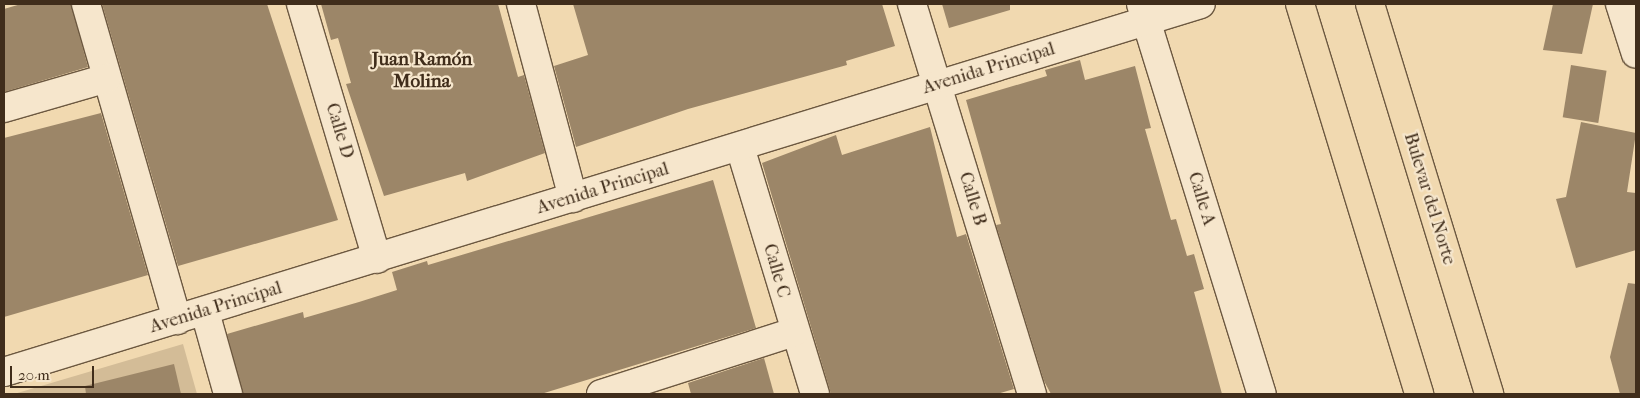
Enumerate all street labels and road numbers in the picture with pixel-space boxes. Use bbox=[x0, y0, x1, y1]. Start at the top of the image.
street label: Avenida Principal bbox=[920, 39, 1058, 99]
street label: Calle D bbox=[320, 101, 358, 161]
street label: Bulevar del Norte bbox=[1399, 130, 1459, 268]
street label: Avenida Principal bbox=[534, 159, 672, 219]
street label: Calle B bbox=[954, 170, 990, 228]
street label: Calle A bbox=[1183, 170, 1219, 228]
street label: Calle C bbox=[758, 242, 794, 300]
street label: Avenida Principal bbox=[147, 278, 285, 338]

